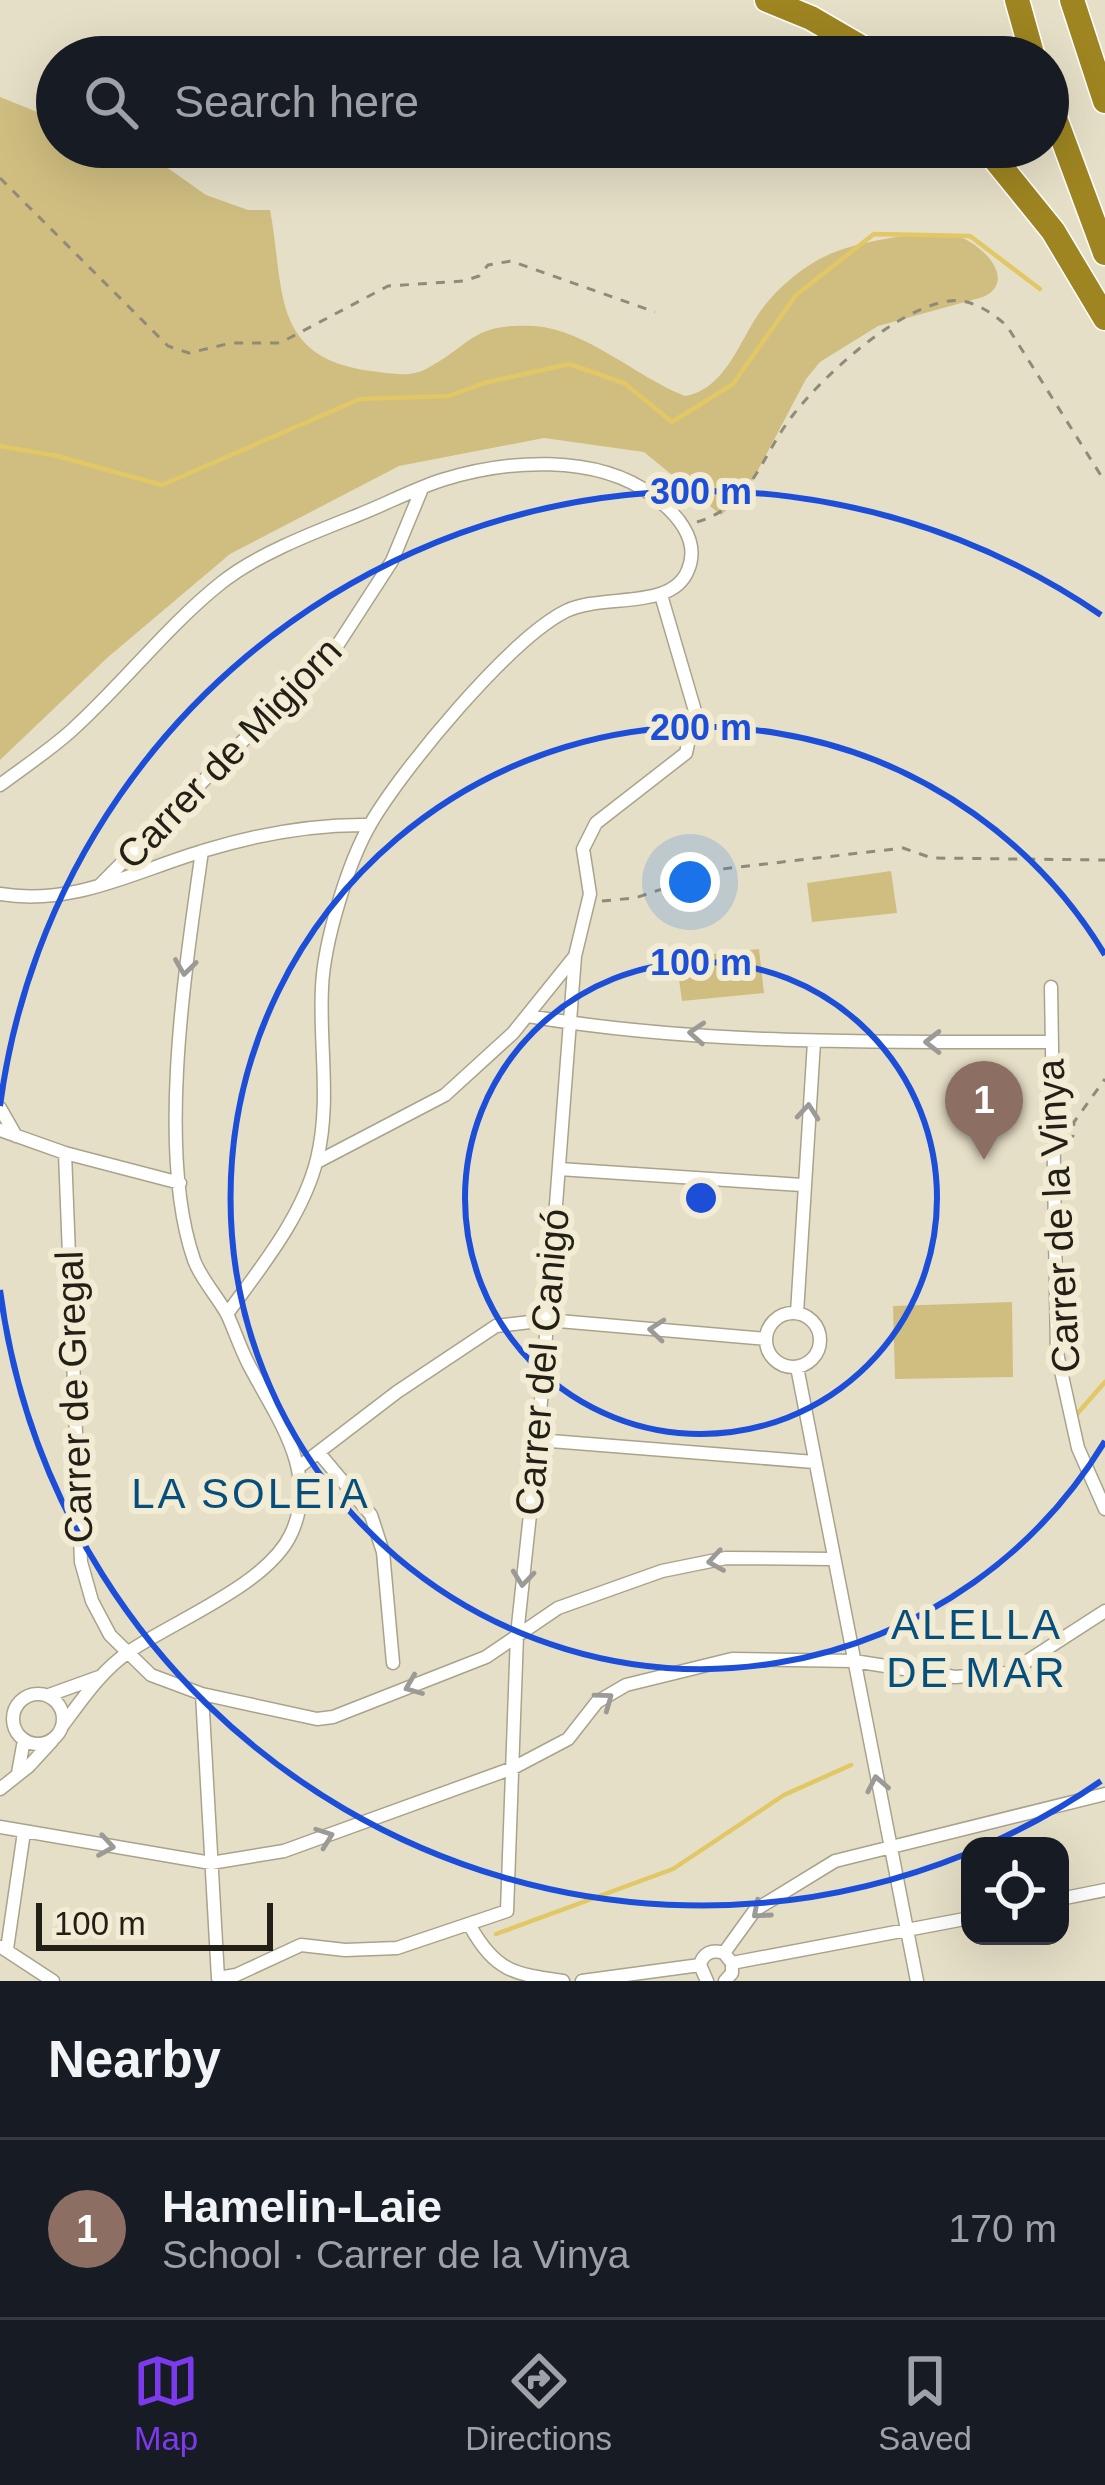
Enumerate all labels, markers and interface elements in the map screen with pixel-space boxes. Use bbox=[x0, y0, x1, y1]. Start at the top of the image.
search box bbox=[36, 36, 1069, 168]
icon: search bbox=[78, 69, 144, 135]
text: Search here bbox=[174, 76, 419, 127]
text: 300 m bbox=[650, 471, 752, 512]
street label: Carrer de Migjorn bbox=[108, 629, 350, 877]
text: 200 m bbox=[650, 707, 752, 748]
your location bbox=[660, 852, 720, 912]
text: 100 m bbox=[650, 942, 752, 983]
one-way arrow bbox=[173, 957, 199, 977]
one-way arrow bbox=[687, 1021, 706, 1046]
one-way arrow bbox=[923, 1029, 941, 1055]
street label: Carrer de la Vinya bbox=[1028, 1058, 1088, 1374]
pin: 1 bbox=[945, 1061, 1023, 1160]
one-way arrow bbox=[795, 1102, 820, 1121]
centre of rings bbox=[680, 1177, 722, 1219]
street label: Carrer del Canigó bbox=[507, 1207, 577, 1517]
street label: Carrer de Gregal bbox=[47, 1250, 101, 1544]
one-way arrow bbox=[647, 1318, 666, 1343]
district label: LA SOLEIA bbox=[131, 1470, 371, 1517]
one-way arrow bbox=[706, 1547, 725, 1573]
one-way arrow bbox=[511, 1569, 536, 1588]
district label: ALELLA DE MAR bbox=[886, 1601, 1068, 1696]
one-way arrow bbox=[403, 1672, 424, 1696]
one-way arrow bbox=[592, 1692, 613, 1714]
one-way arrow bbox=[865, 1774, 891, 1794]
one-way arrow bbox=[313, 1827, 334, 1851]
one-way arrow bbox=[95, 1832, 115, 1857]
map controls bbox=[961, 1837, 1069, 1945]
button: locate bbox=[961, 1837, 1069, 1945]
scale bar bbox=[36, 1897, 273, 1950]
one-way arrow bbox=[752, 1897, 774, 1919]
text: 100 m bbox=[54, 1905, 146, 1942]
text: Nearby bbox=[48, 2031, 221, 2088]
text: Hamelin-Laie bbox=[162, 2181, 442, 2232]
text: 1 bbox=[76, 2207, 98, 2250]
text: 170 m bbox=[949, 2207, 1057, 2250]
text: School · Carrer de la Vinya bbox=[162, 2233, 630, 2276]
tab: Map bbox=[133, 2348, 199, 2458]
tab: Directions bbox=[465, 2348, 612, 2458]
tab: Saved bbox=[878, 2348, 972, 2458]

